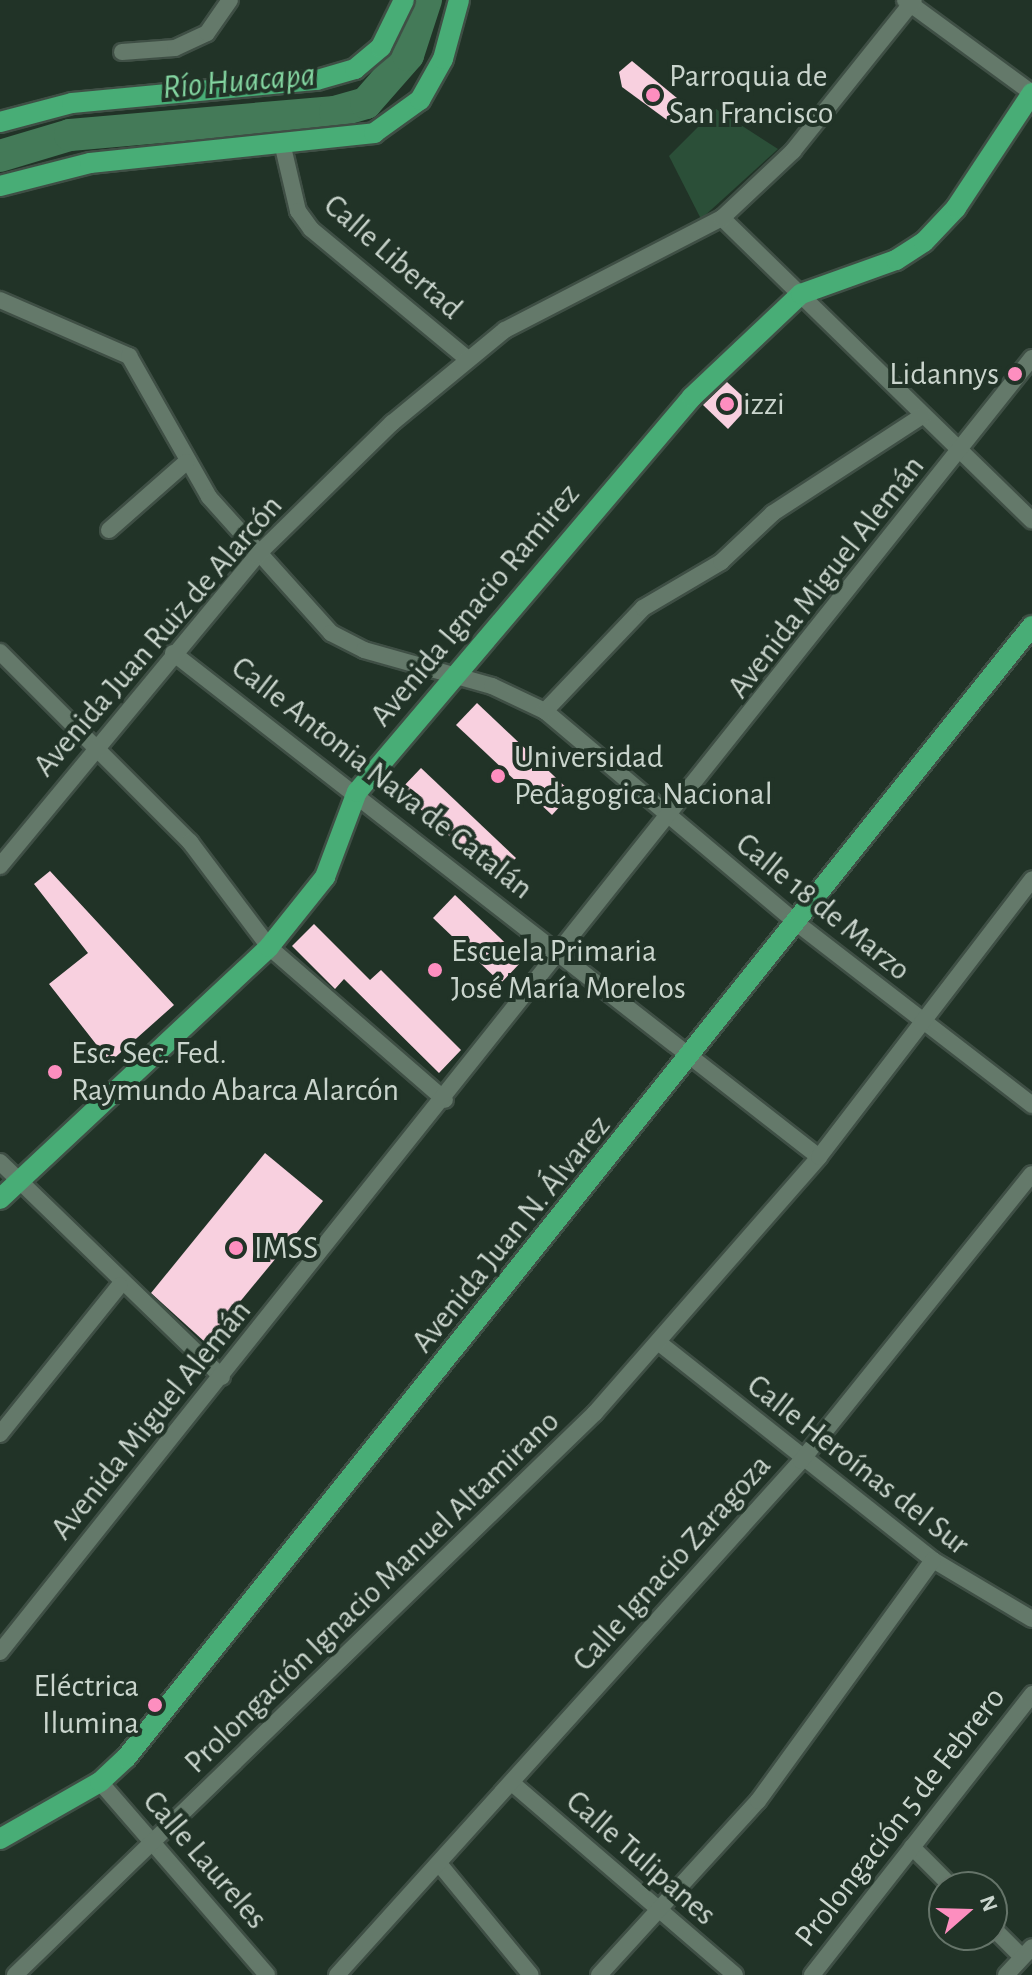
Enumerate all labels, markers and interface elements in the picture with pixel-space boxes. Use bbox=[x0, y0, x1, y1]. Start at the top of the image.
water label: Río Huacapa bbox=[161, 55, 317, 109]
place label: Parroquia de San Francisco bbox=[669, 58, 833, 133]
marker: Parroquia de San Francisco bbox=[644, 86, 662, 104]
street label: Calle Libertad bbox=[316, 186, 470, 328]
place label: Lidannys bbox=[889, 355, 999, 393]
marker: Lidannys bbox=[1006, 365, 1024, 383]
place label: izzi bbox=[743, 385, 785, 423]
marker: izzi bbox=[718, 395, 736, 413]
street label: Avenida Miguel Alemán bbox=[719, 448, 933, 706]
street label: Avenida Ignacio Ramirez bbox=[362, 476, 588, 734]
street label: Avenida Juan Ruiz de Alarcón bbox=[25, 487, 291, 785]
street label: Calle Antonia Nava de Catalán bbox=[224, 648, 540, 908]
place label: Universidad Pedagogica Nacional bbox=[514, 739, 773, 814]
marker: Universidad Pedagogica Nacional bbox=[489, 767, 507, 785]
street label: Calle 18 de Marzo bbox=[728, 825, 918, 989]
place label: Escuela Primaria José María Morelos bbox=[451, 933, 686, 1008]
marker: Escuela Primaria José María Morelos bbox=[426, 961, 444, 979]
place label: Esc. Sec. Fed. Raymundo Abarca Alarcón bbox=[71, 1035, 399, 1110]
marker: Esc. Sec. Fed. Raymundo Abarca Alarcón bbox=[46, 1063, 64, 1081]
street label: Avenida Juan N. Álvarez bbox=[403, 1108, 619, 1360]
place label: IMSS bbox=[254, 1229, 318, 1267]
marker: IMSS bbox=[225, 1237, 247, 1259]
street label: Avenida Miguel Alemán bbox=[43, 1292, 259, 1548]
street label: Calle Heroínas del Sur bbox=[739, 1366, 977, 1564]
street label: Prolongación Ignacio Manuel Altamirano bbox=[177, 1402, 567, 1782]
street label: Calle Ignacio Zaragoza bbox=[565, 1447, 779, 1679]
place label: Eléctrica Ilumina bbox=[34, 1668, 139, 1743]
street label: Prolongación 5 de Febrero bbox=[787, 1679, 1013, 1955]
marker: Eléctrica Ilumina bbox=[146, 1696, 164, 1714]
street label: Calle Tulipanes bbox=[558, 1782, 724, 1934]
street label: Calle Laureles bbox=[134, 1783, 276, 1937]
north arrow bbox=[928, 1871, 1008, 1951]
text: N bbox=[976, 1893, 1002, 1914]

